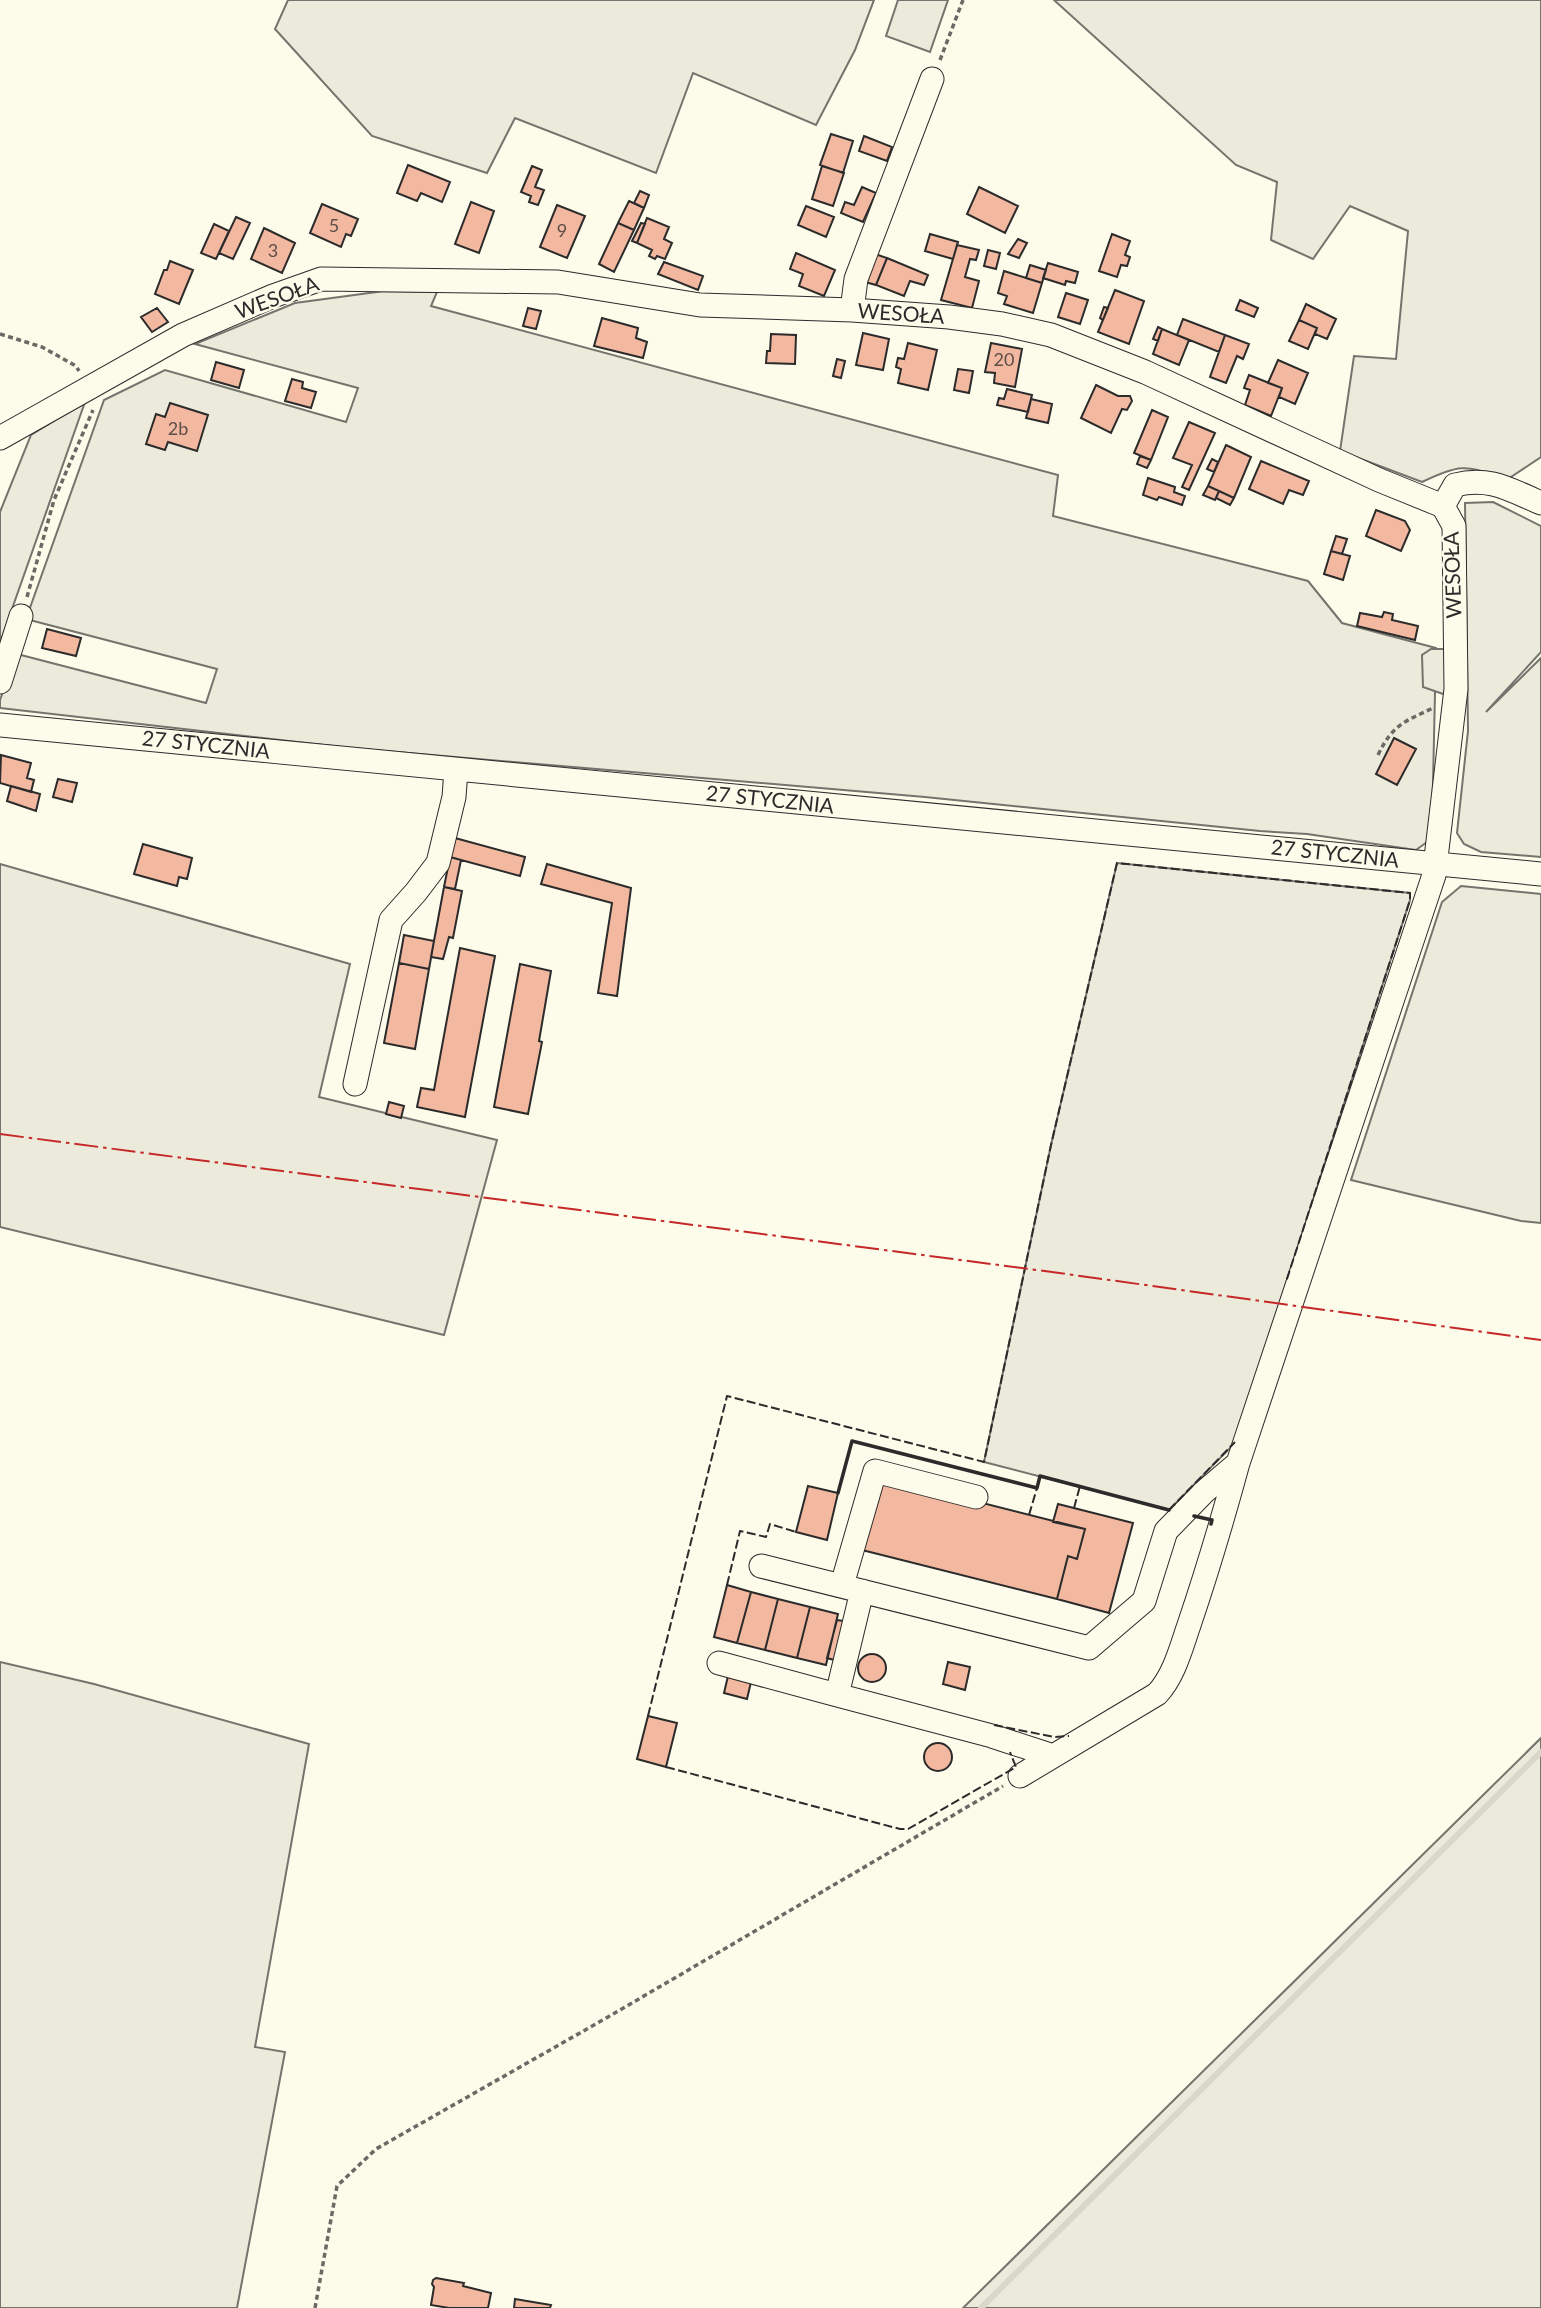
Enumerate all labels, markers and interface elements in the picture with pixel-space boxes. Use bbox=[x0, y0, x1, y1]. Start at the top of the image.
house number: 5 bbox=[329, 214, 339, 236]
house number: 9 bbox=[557, 219, 567, 241]
house number: 3 bbox=[268, 239, 278, 261]
street label: WESOŁA bbox=[231, 270, 322, 323]
street label: WESOŁA bbox=[857, 297, 946, 328]
house number: 20 bbox=[994, 348, 1014, 370]
house number: 2b bbox=[168, 417, 188, 439]
street label: WESOŁA bbox=[1437, 530, 1466, 619]
street label: 27 STYCZNIA bbox=[141, 724, 272, 763]
street label: 27 STYCZNIA bbox=[705, 779, 836, 818]
street label: 27 STYCZNIA bbox=[1270, 833, 1401, 872]

